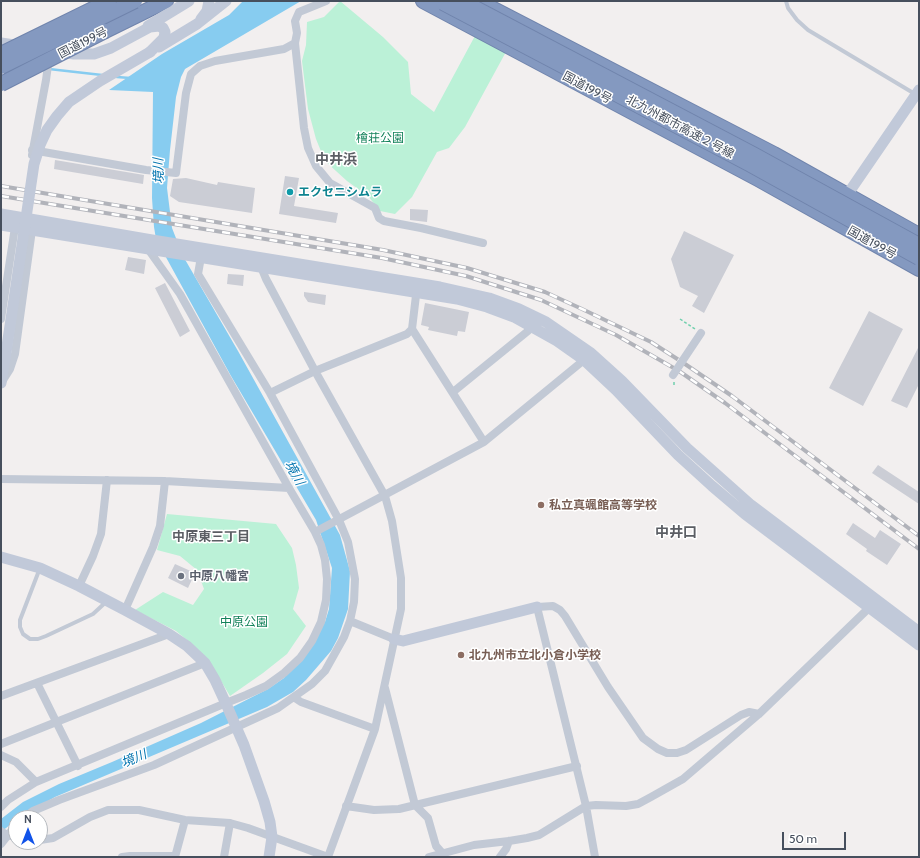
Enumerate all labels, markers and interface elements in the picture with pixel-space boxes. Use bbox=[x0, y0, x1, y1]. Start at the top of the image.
street label: 国道199号 bbox=[56, 24, 110, 62]
street label: 国道199号 bbox=[560, 69, 614, 107]
street label: 北九州都市高速２号線 bbox=[624, 92, 736, 162]
park label: 檜荘公園 bbox=[356, 131, 404, 145]
district label: 中井浜 bbox=[315, 152, 357, 168]
water label: 境川 bbox=[151, 158, 167, 184]
place label: エクセニシムラ bbox=[298, 185, 382, 199]
marker: エクセニシムラ bbox=[285, 187, 295, 197]
street label: 国道199号 bbox=[845, 224, 899, 262]
water label: 境川 bbox=[281, 458, 307, 488]
place label: 私立真颯館高等学校 bbox=[549, 498, 657, 512]
marker: 私立真颯館高等学校 bbox=[536, 500, 546, 510]
district label: 中井口 bbox=[655, 525, 697, 541]
district label: 中原東三丁目 bbox=[172, 529, 250, 545]
place label: 中原八幡宮 bbox=[189, 569, 249, 583]
marker: 中原八幡宮 bbox=[176, 571, 186, 581]
park label: 中原公園 bbox=[220, 615, 268, 629]
place label: 北九州市立北小倉小学校 bbox=[469, 648, 601, 662]
marker: 北九州市立北小倉小学校 bbox=[456, 650, 466, 660]
water label: 境川 bbox=[119, 747, 149, 771]
north arrow bbox=[8, 810, 48, 850]
text: N bbox=[24, 812, 32, 826]
scale bar bbox=[784, 824, 848, 850]
text: 50 m bbox=[789, 831, 817, 846]

